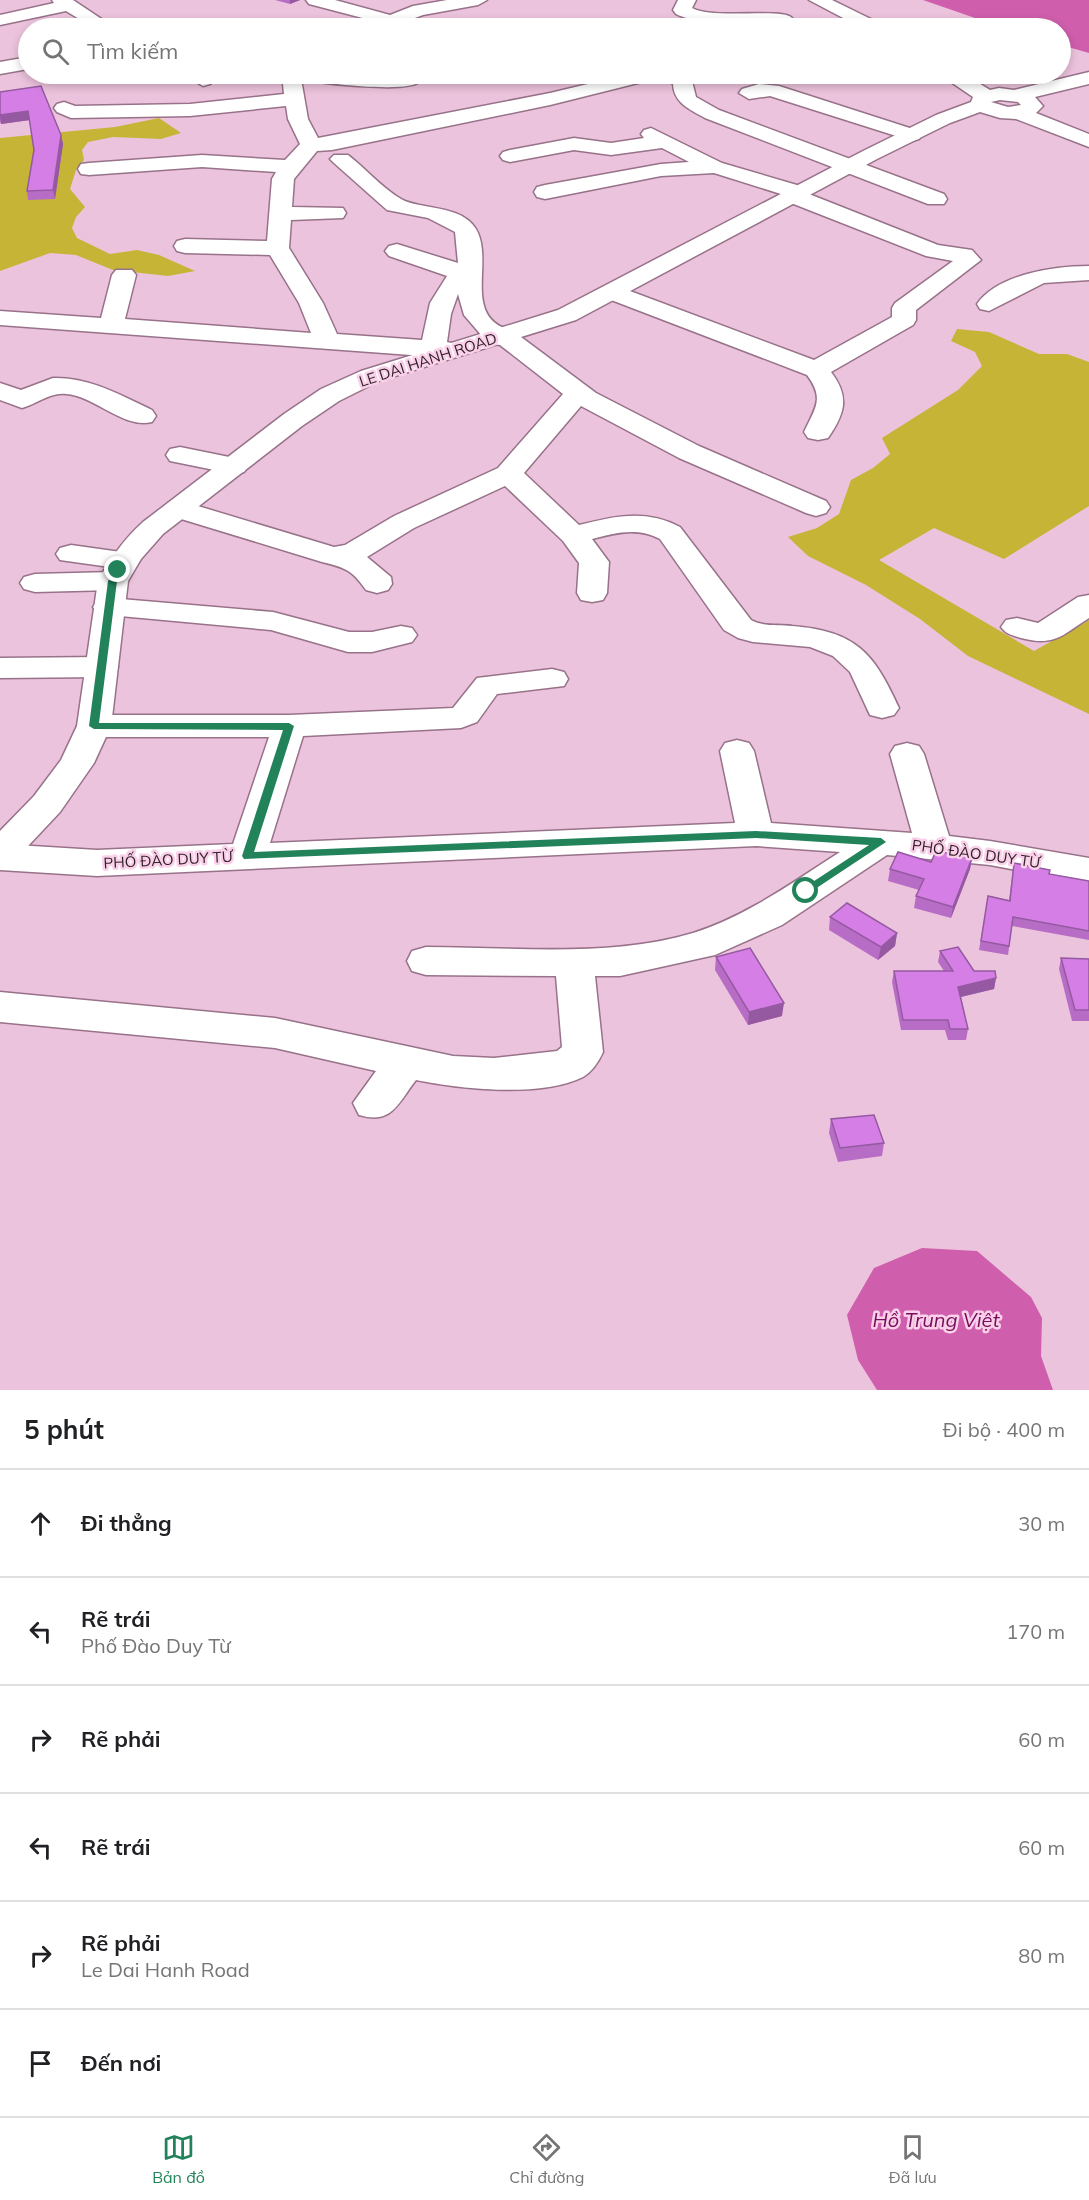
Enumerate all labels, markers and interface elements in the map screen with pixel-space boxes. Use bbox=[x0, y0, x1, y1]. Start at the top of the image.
search box bbox=[18, 18, 1071, 84]
icon: search bbox=[39, 35, 72, 68]
text: Tìm kiếm bbox=[87, 37, 178, 65]
street label: LE DAI HANH ROAD bbox=[357, 328, 499, 391]
route end bbox=[104, 556, 130, 582]
street label: PHỐ ĐÀO DUY TỪ bbox=[911, 834, 1043, 872]
street label: PHỐ ĐÀO DUY TỪ bbox=[103, 846, 234, 872]
route start bbox=[792, 877, 818, 903]
water label: Hồ Trung Việt bbox=[873, 1307, 1000, 1332]
text: 5 phút bbox=[24, 1413, 104, 1446]
text: Đi bộ · 400 m bbox=[943, 1417, 1065, 1442]
icon: ahead bbox=[24, 1507, 57, 1540]
text: Đi thẳng bbox=[81, 1509, 172, 1537]
text: 30 m bbox=[1018, 1511, 1065, 1536]
text: Rẽ trái bbox=[81, 1605, 151, 1633]
icon: left bbox=[24, 1615, 57, 1648]
text: 170 m bbox=[1006, 1619, 1065, 1644]
text: Phố Đào Duy Từ bbox=[81, 1633, 230, 1658]
icon: right bbox=[24, 1723, 57, 1756]
text: Rẽ phải bbox=[81, 1725, 161, 1753]
text: 60 m bbox=[1018, 1727, 1065, 1752]
icon: left bbox=[24, 1831, 57, 1864]
text: Rẽ trái bbox=[81, 1833, 151, 1861]
text: 60 m bbox=[1018, 1835, 1065, 1860]
text: Rẽ phải bbox=[81, 1929, 161, 1957]
icon: right bbox=[24, 1939, 57, 1972]
text: 80 m bbox=[1018, 1943, 1065, 1968]
text: Le Dai Hanh Road bbox=[81, 1957, 250, 1982]
icon: arrive bbox=[24, 2047, 57, 2080]
text: Đến nơi bbox=[81, 2049, 161, 2077]
tab: Bản đồ bbox=[152, 2131, 205, 2187]
tab: Chỉ đường bbox=[509, 2131, 585, 2187]
tab: Đã lưu bbox=[889, 2131, 937, 2187]

